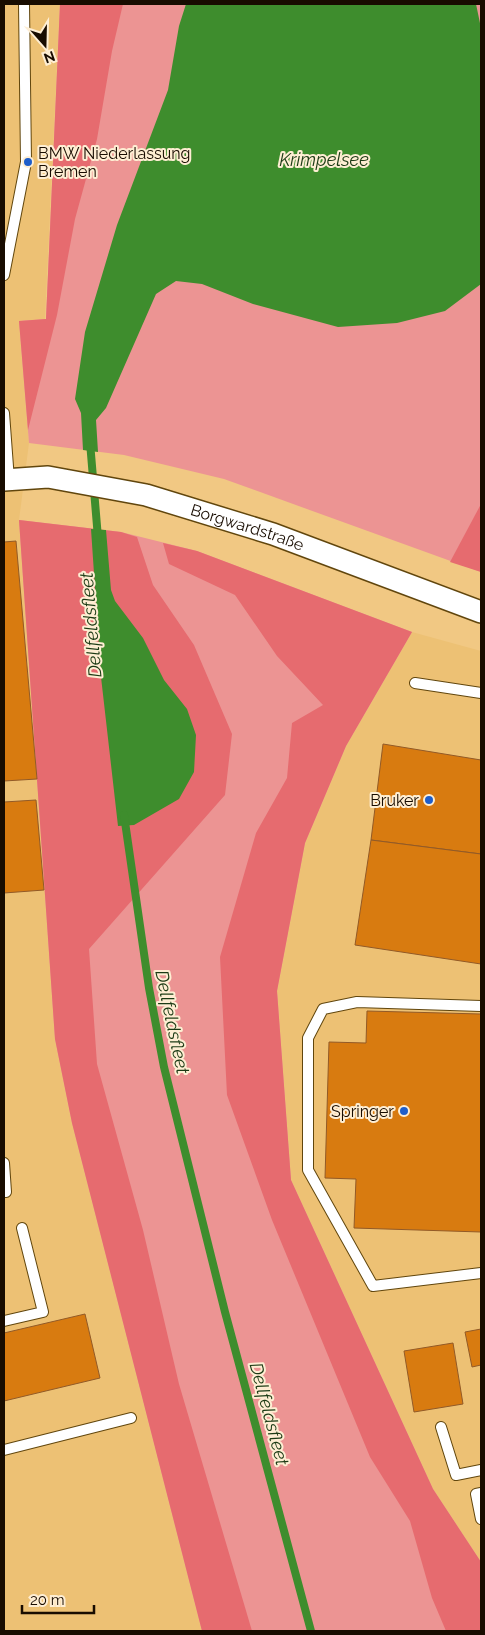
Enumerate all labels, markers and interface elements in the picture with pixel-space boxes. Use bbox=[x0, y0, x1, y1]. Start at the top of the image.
north arrow bbox=[20, 20, 70, 70]
text: N bbox=[42, 48, 57, 67]
place label: BMW Niederlassung Bremen bbox=[38, 144, 190, 181]
water label: Krimpelsee bbox=[279, 149, 369, 170]
marker: BMW Niederlassung Bremen bbox=[22, 156, 34, 168]
street label: Borgwardstraße bbox=[188, 500, 307, 555]
water label: Dellfeldsfleet bbox=[75, 571, 106, 679]
place label: Bruker bbox=[370, 791, 419, 810]
marker: Bruker bbox=[423, 794, 435, 806]
water label: Dellfeldsfleet bbox=[151, 968, 194, 1076]
place label: Springer bbox=[331, 1102, 394, 1121]
marker: Springer bbox=[398, 1105, 410, 1117]
water label: Dellfeldsfleet bbox=[246, 1360, 293, 1468]
scale bar bbox=[22, 1582, 95, 1614]
text: 20 m bbox=[30, 1591, 65, 1609]

